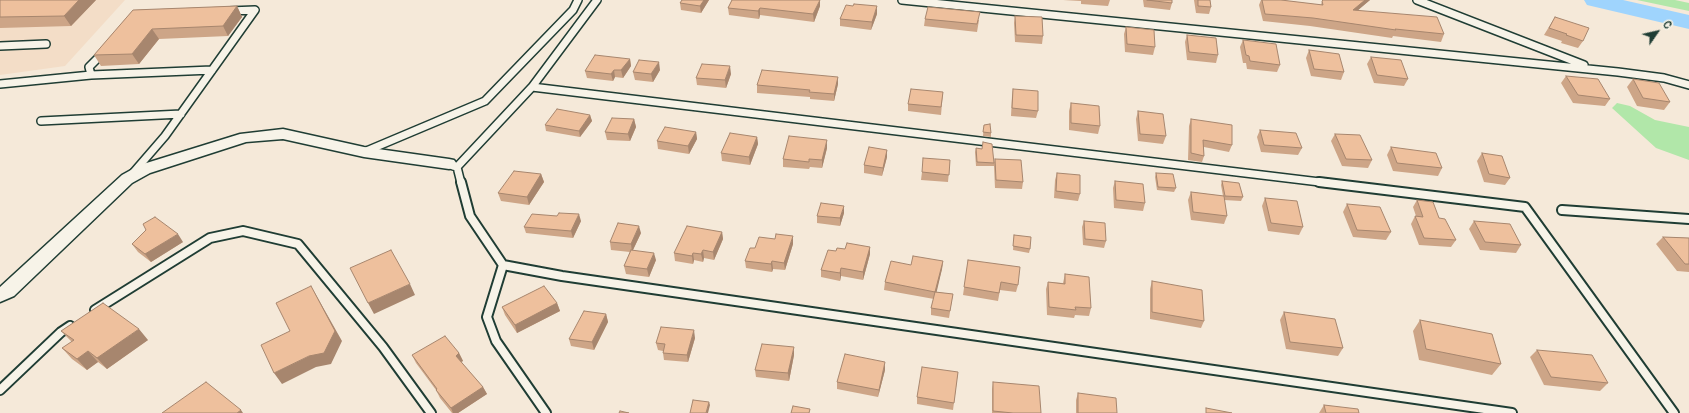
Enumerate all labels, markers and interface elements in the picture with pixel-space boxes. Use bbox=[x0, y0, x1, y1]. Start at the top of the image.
north arrow bbox=[1637, 12, 1677, 52]
text: С bbox=[1660, 19, 1675, 31]

